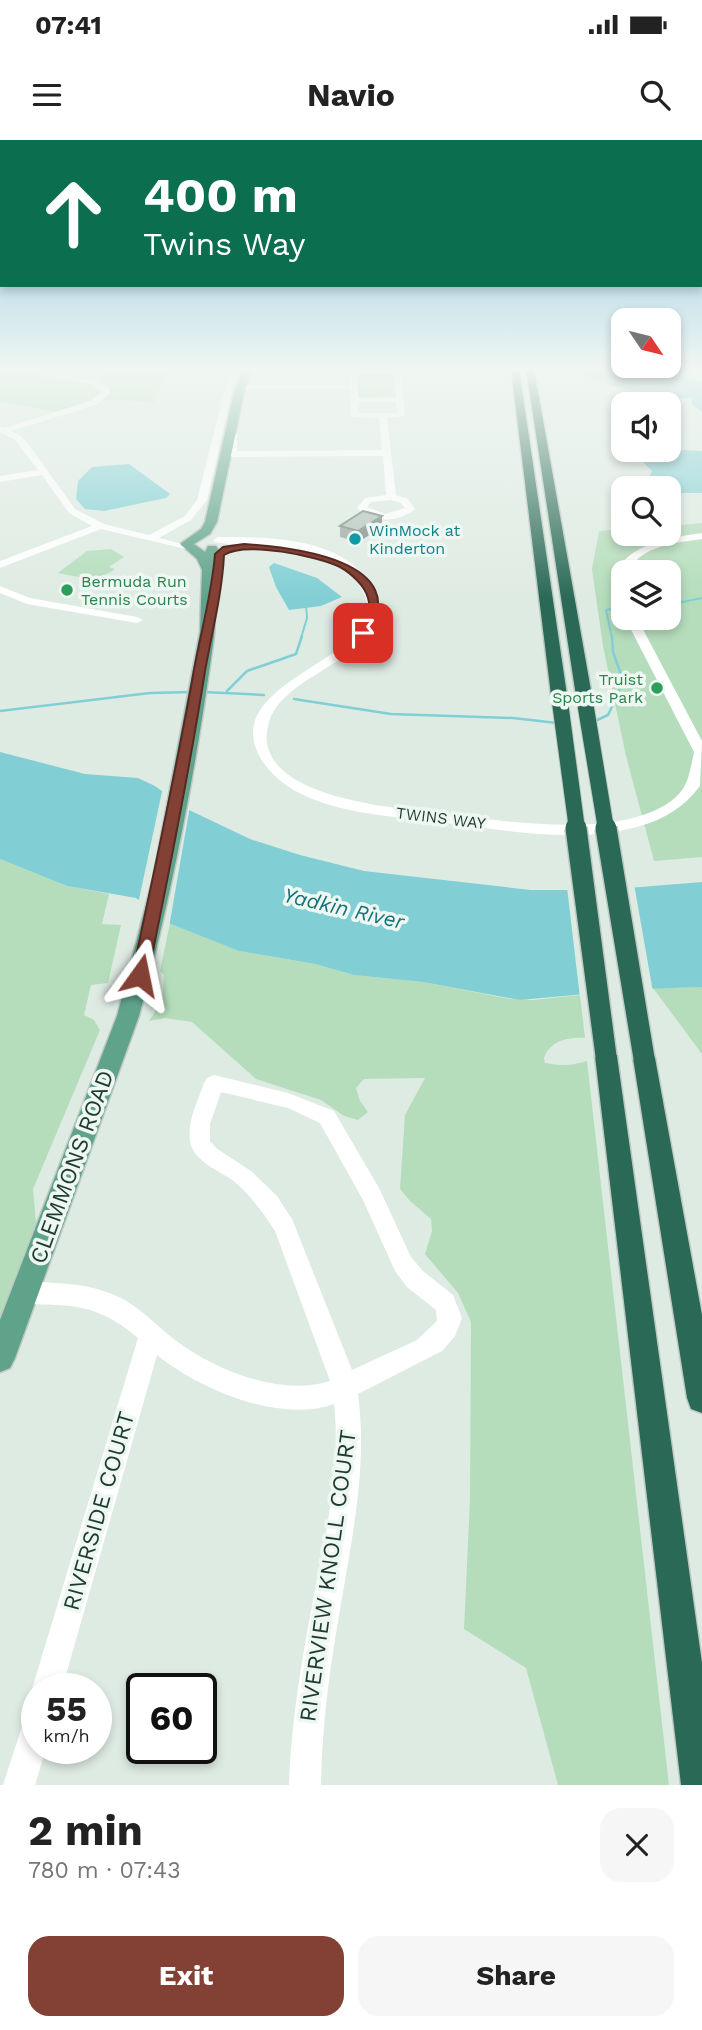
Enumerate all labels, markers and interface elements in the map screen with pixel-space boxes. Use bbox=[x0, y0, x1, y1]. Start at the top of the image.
text: 07:41 bbox=[35, 10, 102, 40]
icon: menu bbox=[28, 76, 66, 114]
text: Navio bbox=[307, 76, 395, 114]
icon: search bbox=[636, 76, 674, 114]
text: 400 m bbox=[143, 166, 298, 224]
icon: ahead bbox=[28, 168, 119, 259]
text: Twins Way bbox=[143, 225, 306, 263]
north arrow bbox=[611, 308, 681, 378]
map controls bbox=[611, 308, 681, 630]
button: sound bbox=[611, 392, 681, 462]
button: search bbox=[611, 476, 681, 546]
place label: WinMock at Kinderton bbox=[369, 521, 460, 558]
marker: WinMock at Kinderton bbox=[347, 531, 363, 547]
button: layers bbox=[611, 560, 681, 630]
place label: Bermuda Run Tennis Courts bbox=[81, 572, 188, 609]
marker: Bermuda Run Tennis Courts bbox=[59, 582, 75, 598]
pin bbox=[333, 603, 393, 663]
icon: arrive bbox=[344, 614, 382, 652]
place label: Truist Sports Park bbox=[552, 670, 643, 707]
marker: Truist Sports Park bbox=[649, 680, 665, 696]
street label: TWINS WAY bbox=[395, 803, 487, 833]
water label: Yadkin River bbox=[281, 882, 407, 934]
position arrow bbox=[103, 938, 177, 1012]
street label: CLEMMONS ROAD bbox=[24, 1067, 120, 1267]
street label: RIVERSIDE COURT bbox=[58, 1408, 140, 1614]
street label: RIVERVIEW KNOLL COURT bbox=[294, 1428, 362, 1724]
speed limit sign: 60 bbox=[126, 1673, 217, 1764]
text: 55 bbox=[46, 1688, 87, 1730]
text: km/h bbox=[43, 1725, 90, 1746]
text: 2 min bbox=[28, 1806, 143, 1855]
button: close bbox=[600, 1808, 674, 1882]
text: 780 m · 07:43 bbox=[28, 1857, 181, 1884]
button: Exit bbox=[28, 1936, 344, 2016]
button: Share bbox=[358, 1936, 674, 2016]

